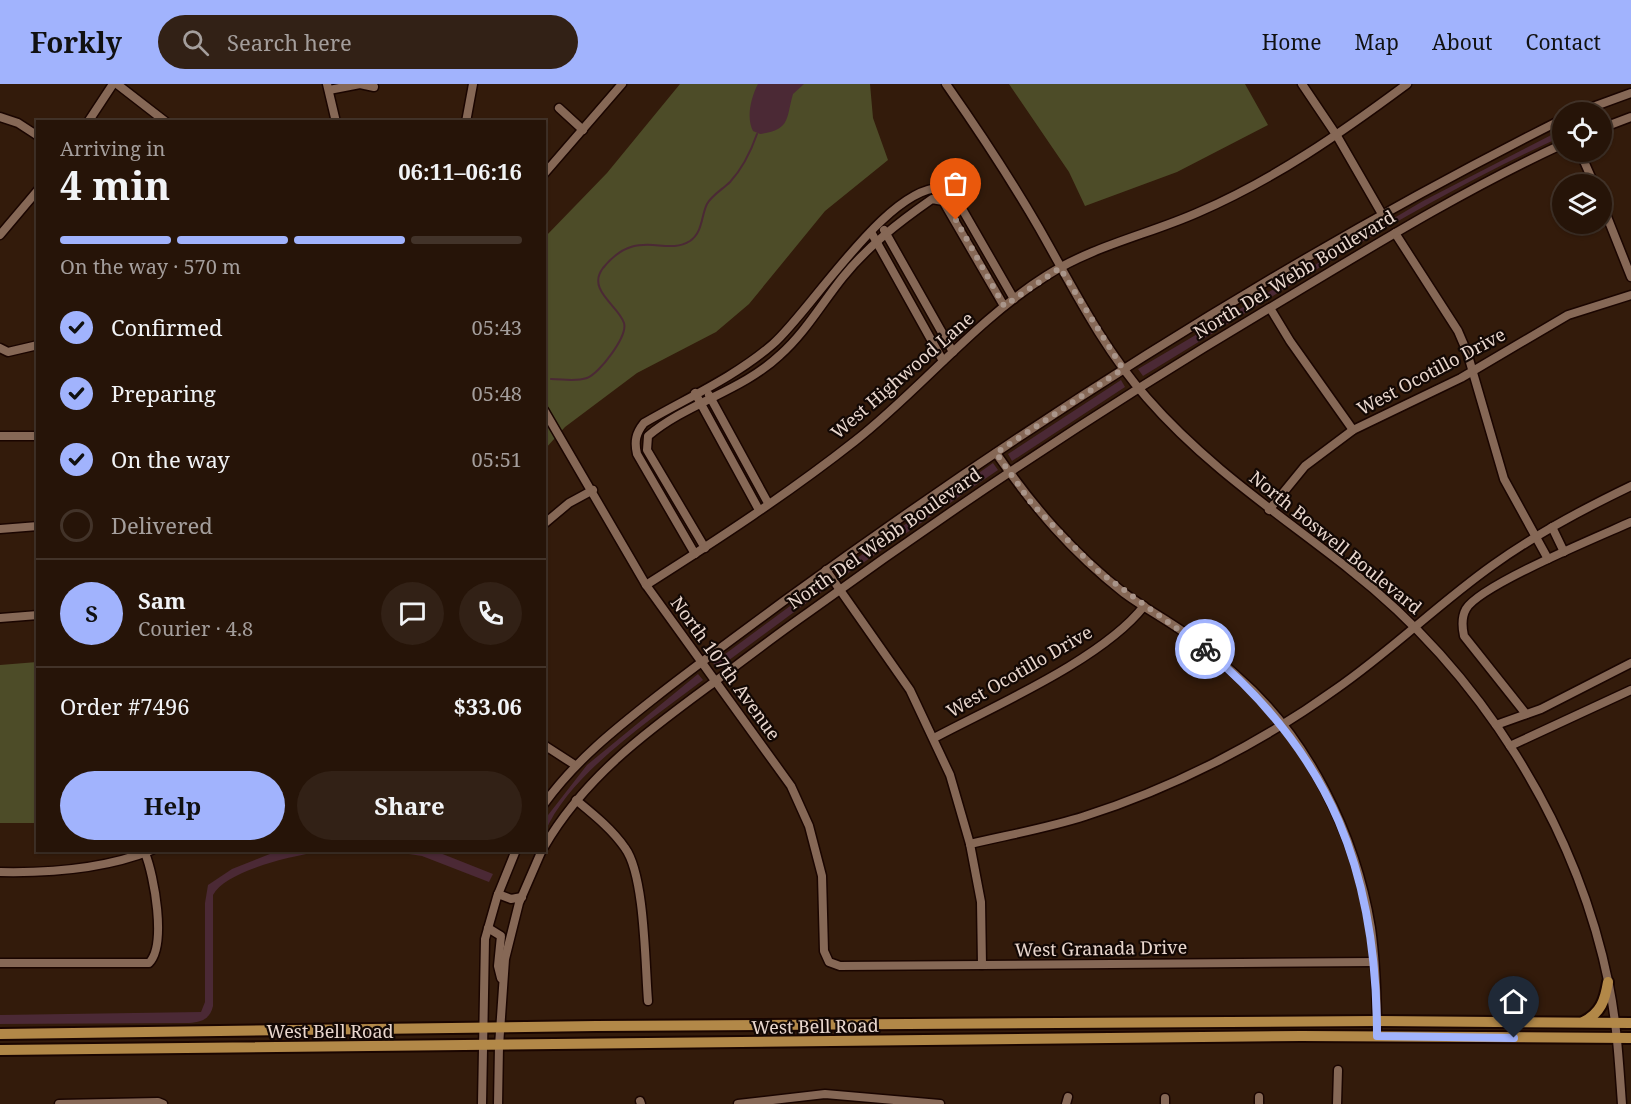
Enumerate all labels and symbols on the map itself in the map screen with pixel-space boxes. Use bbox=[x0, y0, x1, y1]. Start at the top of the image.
pin bbox=[930, 158, 981, 220]
street label: North Del Webb Boulevard bbox=[1189, 204, 1399, 344]
street label: West Highwood Lane bbox=[825, 306, 979, 444]
street label: West Ocotillo Drive bbox=[1353, 322, 1509, 420]
street label: North Del Webb Boulevard bbox=[782, 462, 986, 614]
street label: North Boswell Boulevard bbox=[1245, 465, 1427, 619]
street label: North 107th Avenue bbox=[666, 591, 786, 745]
street label: West Ocotillo Drive bbox=[942, 619, 1096, 723]
courier bbox=[1175, 619, 1235, 679]
street label: West Granada Drive bbox=[1014, 934, 1188, 962]
pin bbox=[1488, 976, 1539, 1038]
street label: West Bell Road bbox=[751, 1013, 879, 1039]
street label: West Bell Road bbox=[266, 1019, 394, 1043]

